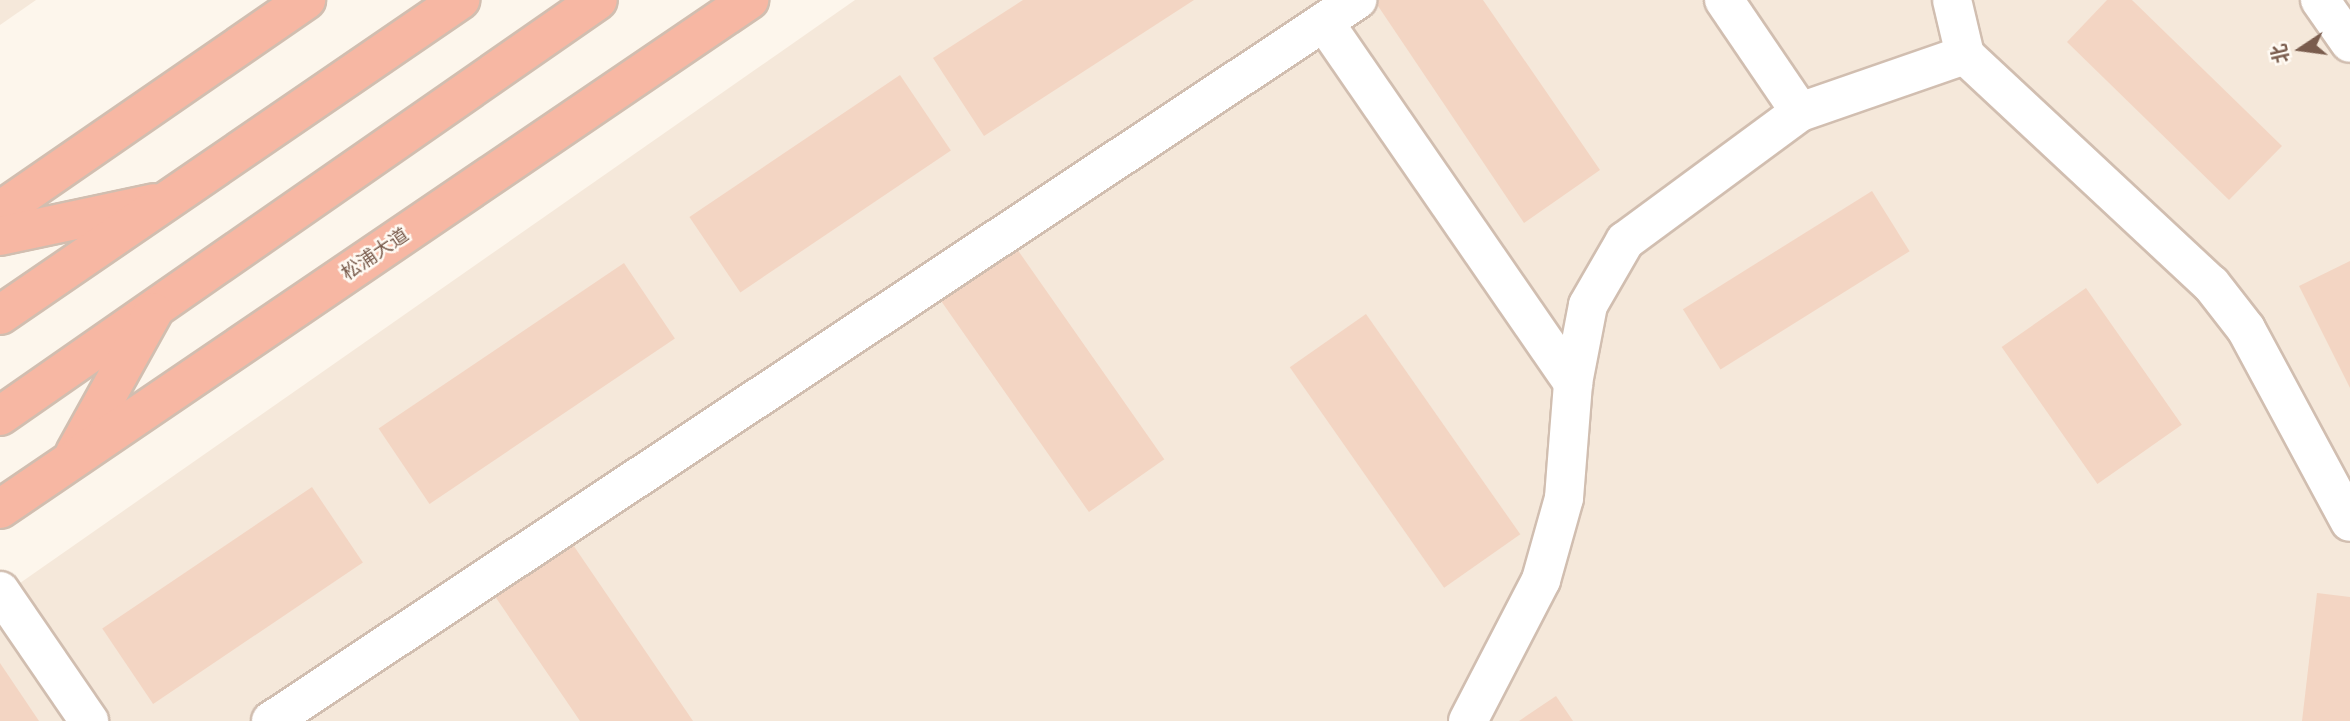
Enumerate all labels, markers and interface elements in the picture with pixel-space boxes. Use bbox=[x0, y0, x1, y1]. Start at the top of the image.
north arrow bbox=[2266, 14, 2336, 84]
text: 北 bbox=[2266, 42, 2294, 66]
street label: 松浦大道 bbox=[337, 223, 413, 285]

